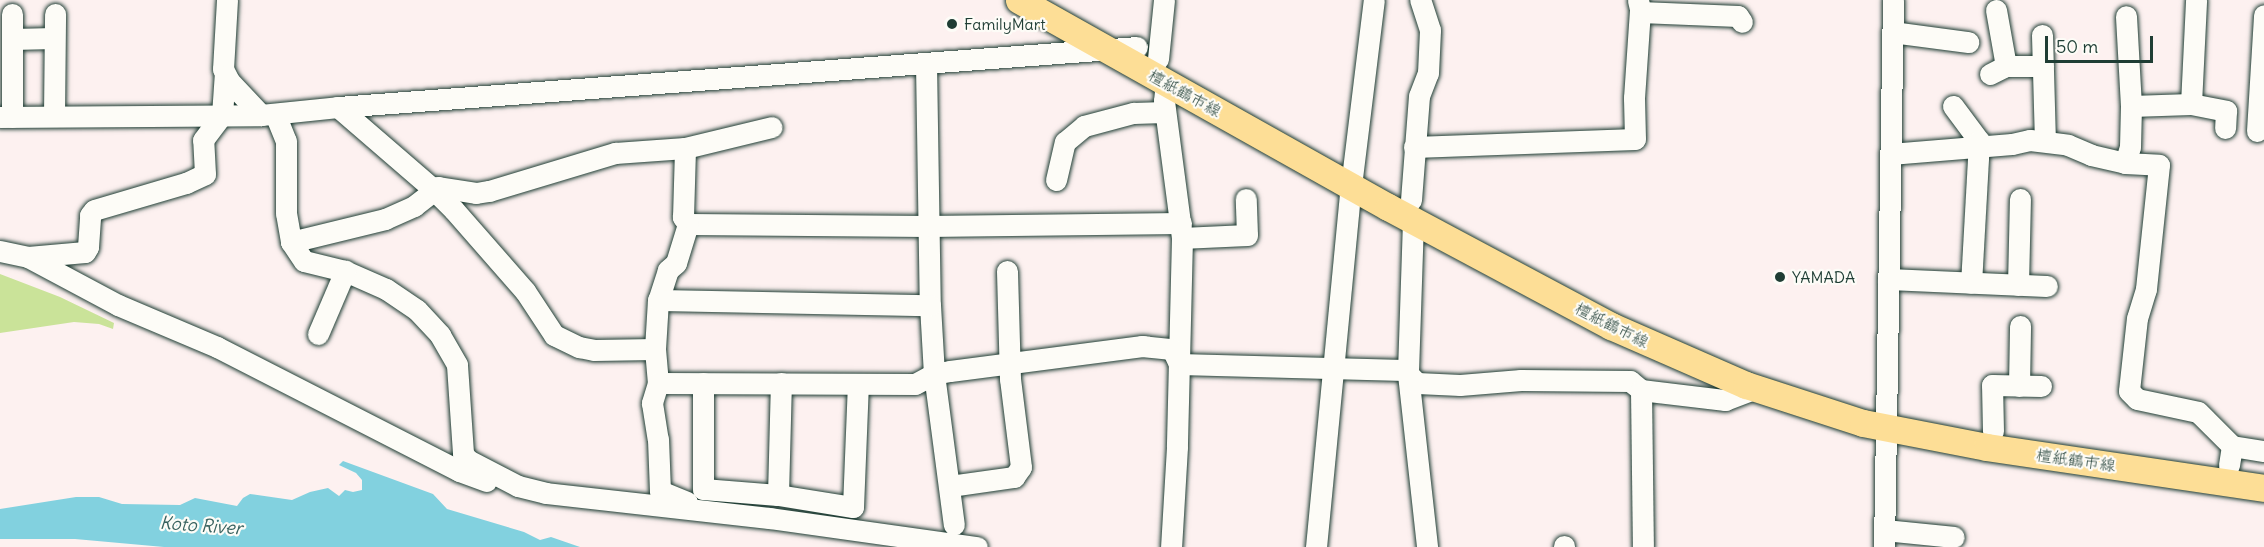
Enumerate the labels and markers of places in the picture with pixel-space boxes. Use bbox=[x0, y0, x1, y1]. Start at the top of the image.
place label: FamilyMart bbox=[964, 14, 1046, 34]
marker: FamilyMart bbox=[945, 17, 959, 31]
place label: YAMADA bbox=[1792, 267, 1855, 287]
marker: YAMADA bbox=[1773, 270, 1787, 284]

